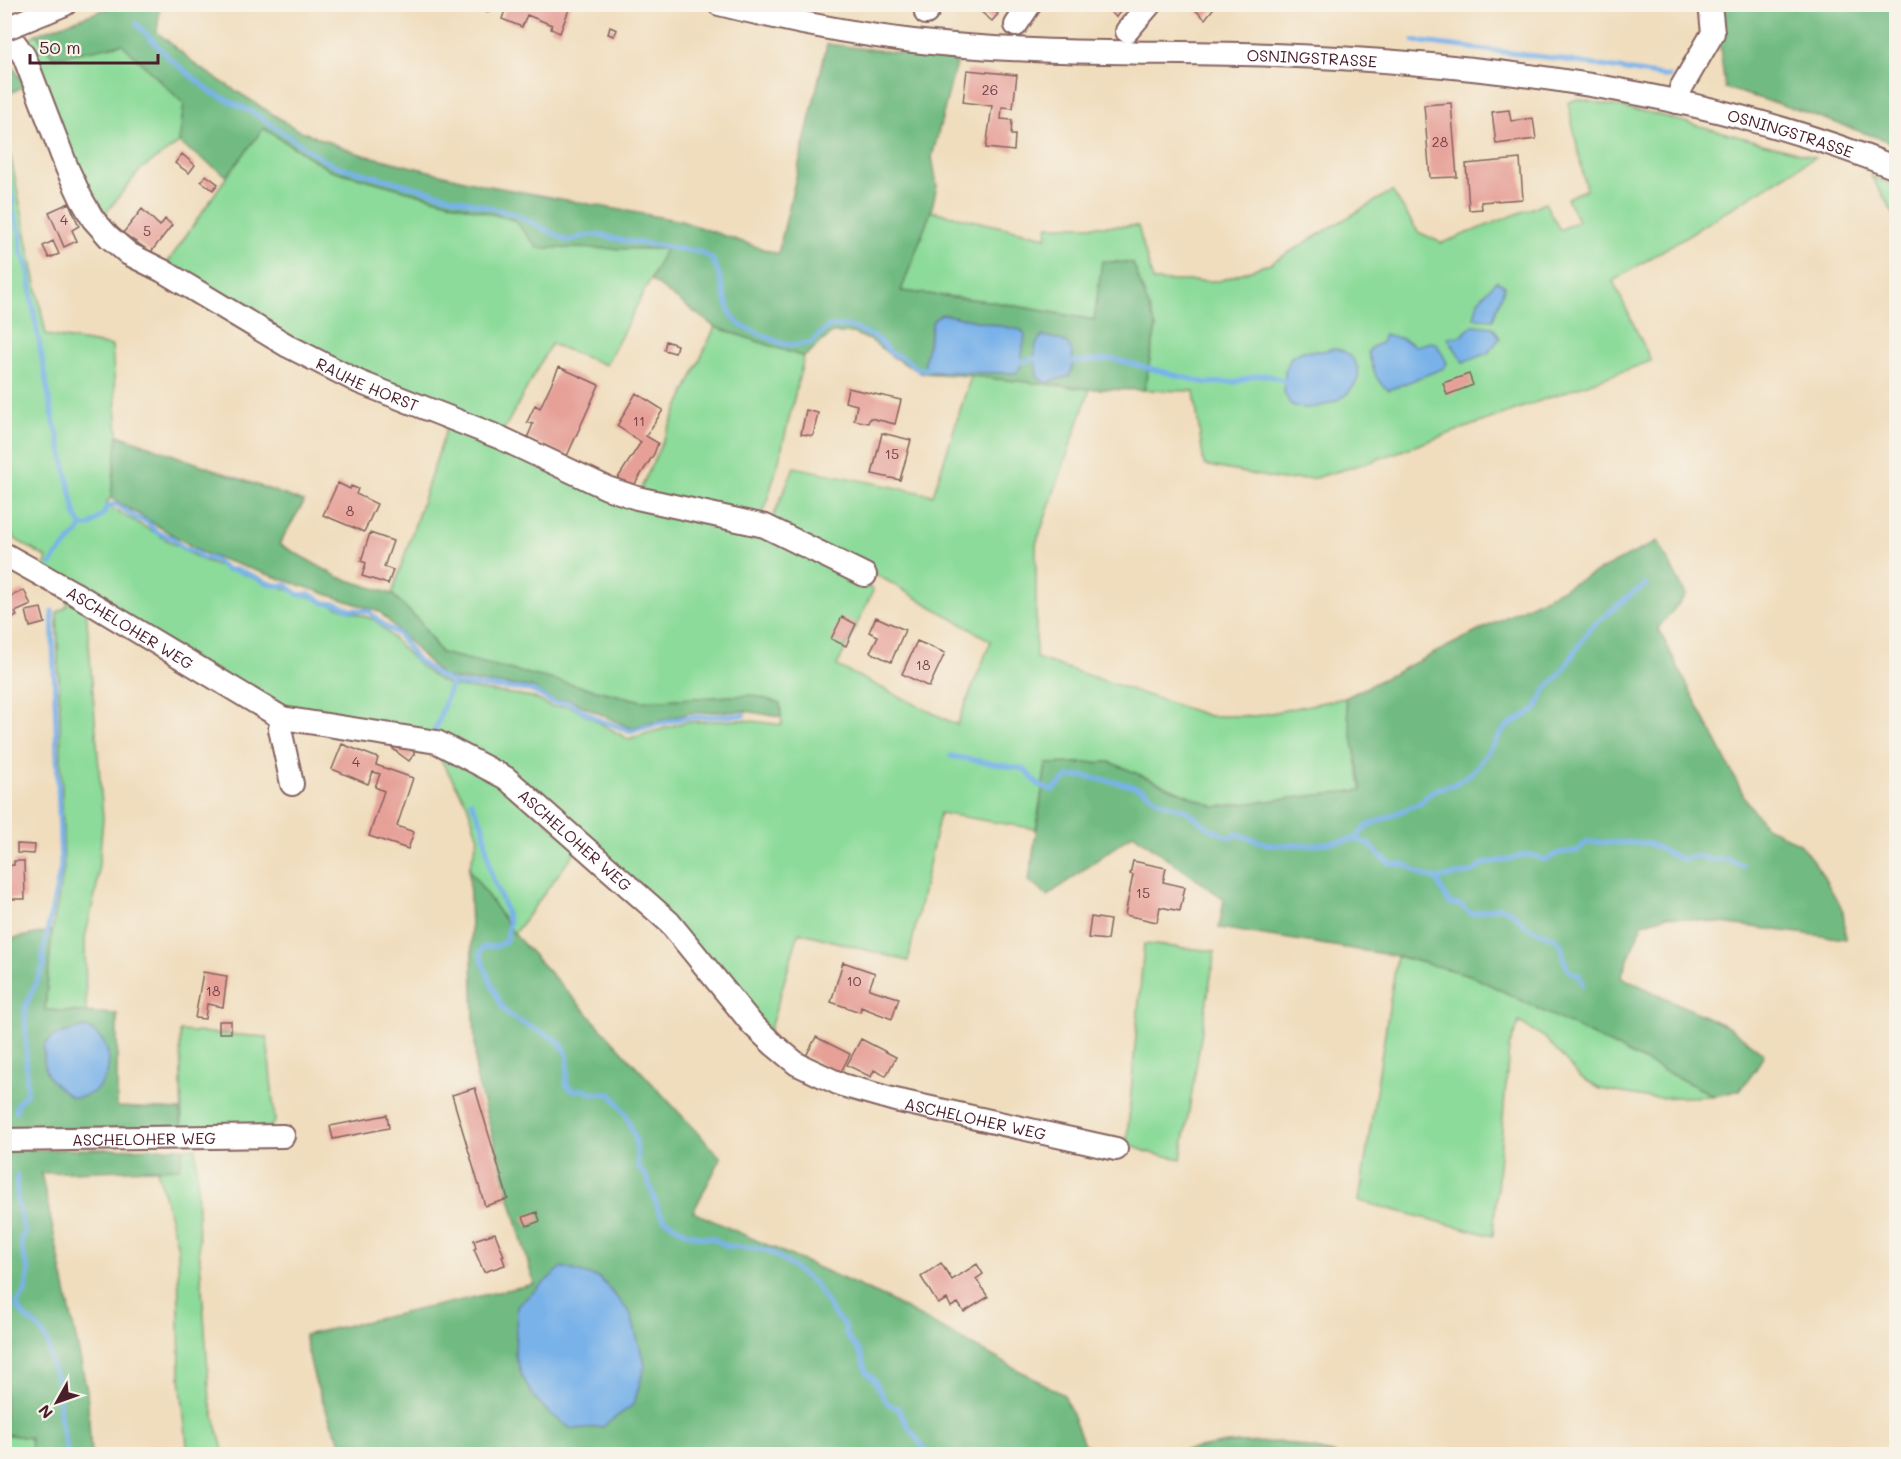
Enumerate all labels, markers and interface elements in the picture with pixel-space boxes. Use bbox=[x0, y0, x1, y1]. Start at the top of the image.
scale bar bbox=[30, 27, 158, 65]
text: 50 m bbox=[39, 35, 81, 59]
street label: OSNINGSTRASSE bbox=[1246, 44, 1378, 71]
house number: 26 bbox=[982, 80, 998, 99]
street label: OSNINGSTRASSE bbox=[1725, 103, 1857, 162]
house number: 28 bbox=[1432, 132, 1448, 151]
house number: 4 bbox=[60, 210, 69, 229]
house number: 5 bbox=[143, 221, 151, 240]
street label: RAUHE HORST bbox=[313, 352, 422, 415]
house number: 11 bbox=[633, 411, 645, 430]
house number: 15 bbox=[885, 444, 899, 463]
house number: 8 bbox=[346, 501, 354, 520]
street label: ASCHELOHER WEG bbox=[63, 581, 198, 673]
house number: 18 bbox=[916, 655, 930, 674]
house number: 4 bbox=[352, 752, 361, 771]
street label: ASCHELOHER WEG bbox=[514, 784, 636, 895]
house number: 15 bbox=[1136, 883, 1150, 902]
house number: 10 bbox=[847, 971, 862, 990]
house number: 18 bbox=[206, 981, 220, 1000]
street label: ASCHELOHER WEG bbox=[903, 1092, 1048, 1144]
street label: ASCHELOHER WEG bbox=[72, 1126, 216, 1150]
north arrow bbox=[27, 1372, 87, 1432]
text: N bbox=[33, 1401, 57, 1423]

